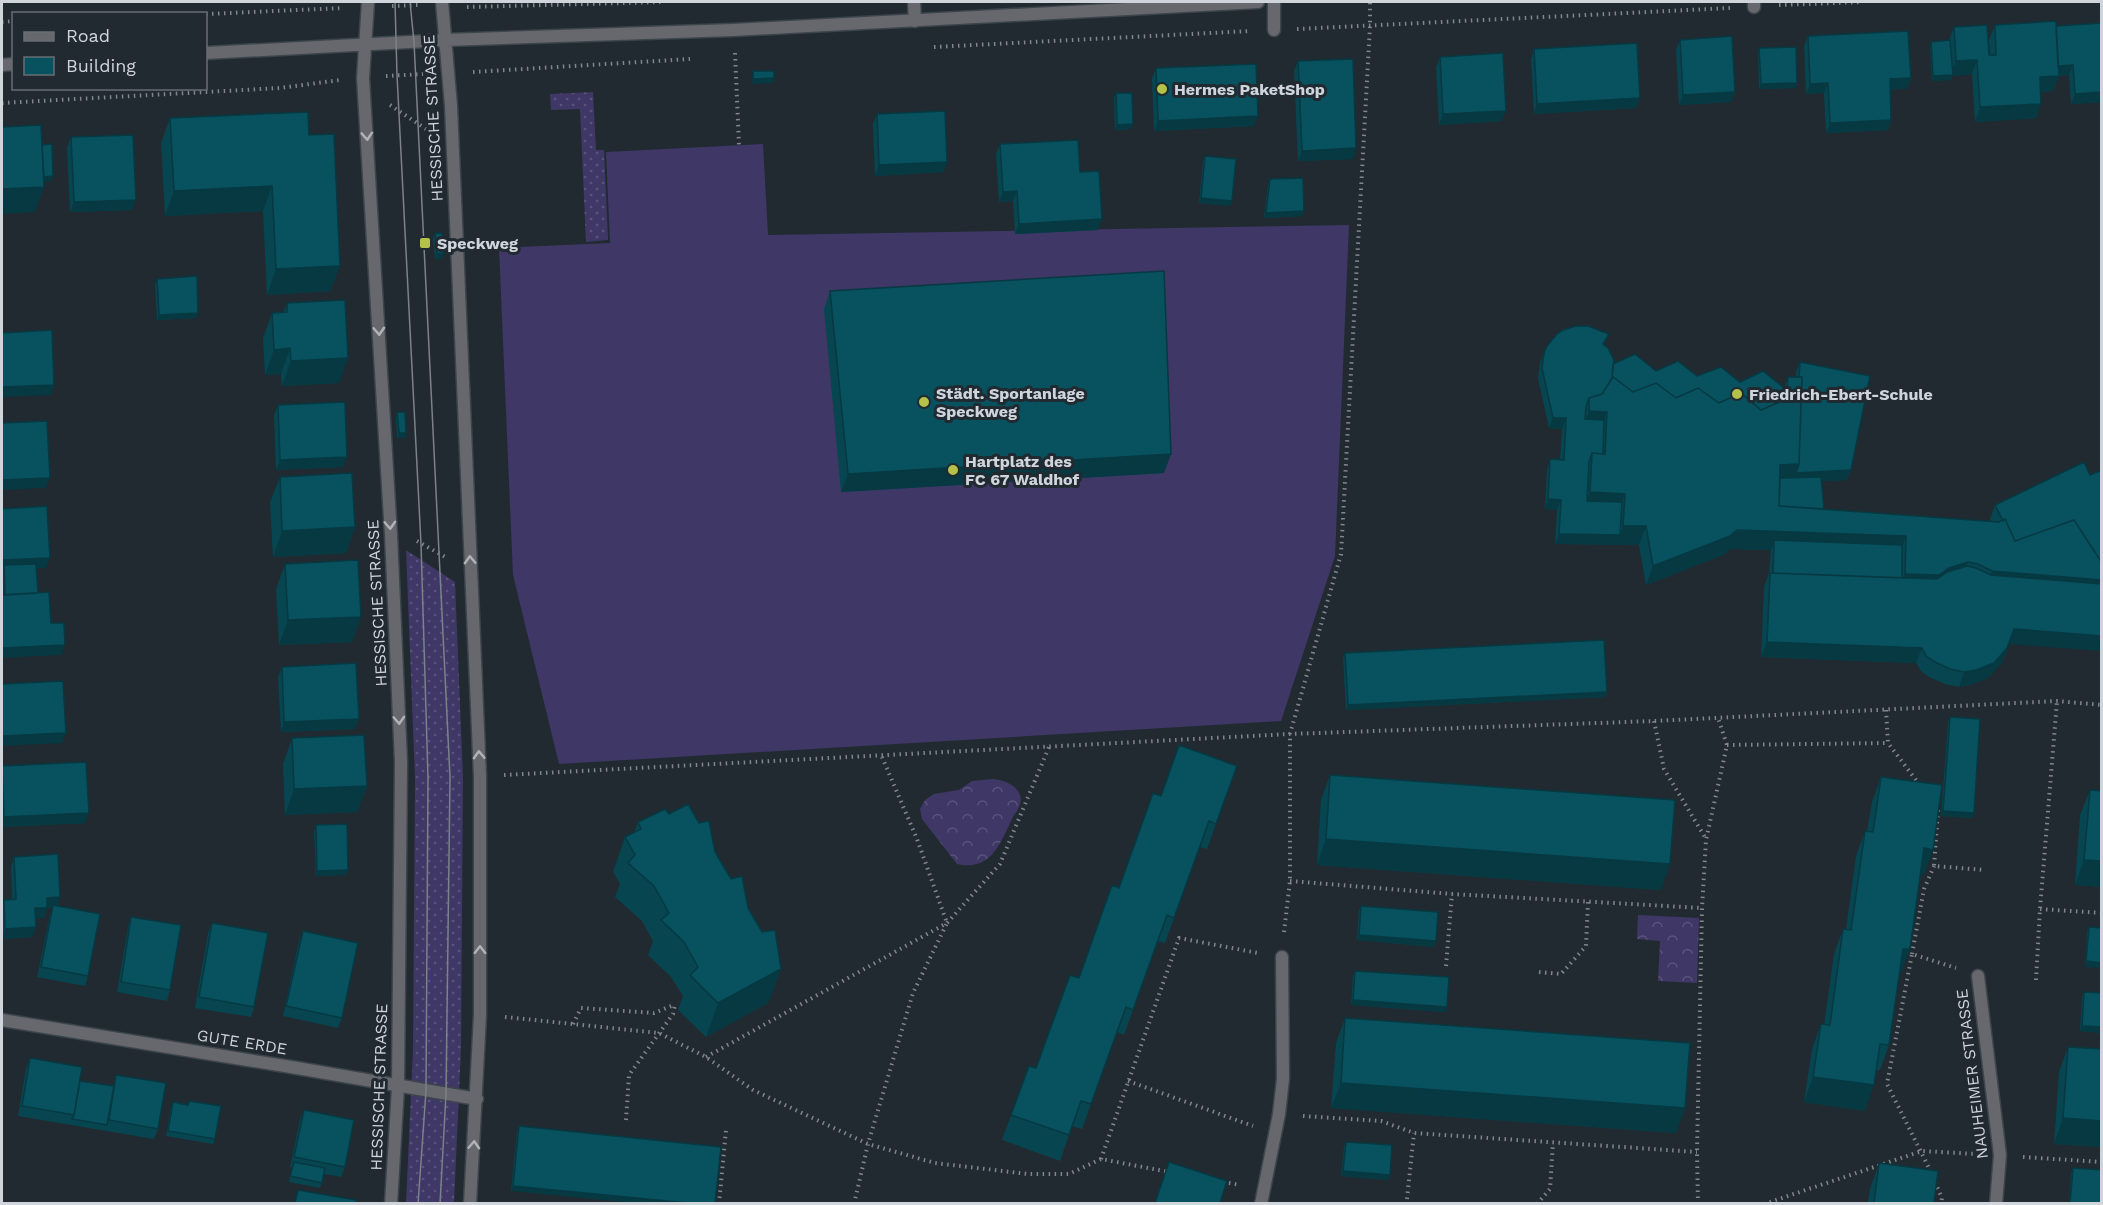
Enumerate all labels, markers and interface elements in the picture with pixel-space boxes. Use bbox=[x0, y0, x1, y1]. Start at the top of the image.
legend bbox=[12, 12, 207, 90]
text: Road bbox=[66, 25, 110, 46]
street label: HESSISCHE STRASSE bbox=[419, 34, 447, 202]
text: Building bbox=[66, 55, 136, 76]
place label: Hermes PaketShop bbox=[1174, 80, 1325, 99]
marker: Hermes PaketShop bbox=[1155, 82, 1169, 96]
one-way arrow bbox=[360, 131, 373, 140]
place label: Speckweg bbox=[437, 234, 518, 253]
marker: Speckweg bbox=[418, 236, 432, 250]
one-way arrow bbox=[372, 326, 385, 335]
place label: Städt. Sportanlage Speckweg bbox=[936, 384, 1085, 421]
place label: Friedrich-Ebert-Schule bbox=[1749, 385, 1933, 404]
marker: Friedrich-Ebert-Schule bbox=[1730, 387, 1744, 401]
marker: Städt. Sportanlage Speckweg bbox=[917, 395, 931, 409]
place label: Hartplatz des FC 67 Waldhof bbox=[965, 452, 1080, 489]
marker: Hartplatz des FC 67 Waldhof bbox=[946, 463, 960, 477]
street label: HESSISCHE STRASSE bbox=[363, 519, 391, 687]
one-way arrow bbox=[384, 521, 397, 530]
one-way arrow bbox=[464, 556, 477, 565]
one-way arrow bbox=[393, 716, 406, 725]
one-way arrow bbox=[472, 751, 485, 760]
one-way arrow bbox=[474, 946, 486, 955]
street label: NAUHEIMER STRASSE bbox=[1952, 988, 1992, 1160]
street label: HESSISCHE STRASSE bbox=[367, 1003, 391, 1171]
street label: GUTE ERDE bbox=[196, 1026, 288, 1058]
one-way arrow bbox=[467, 1141, 480, 1150]

